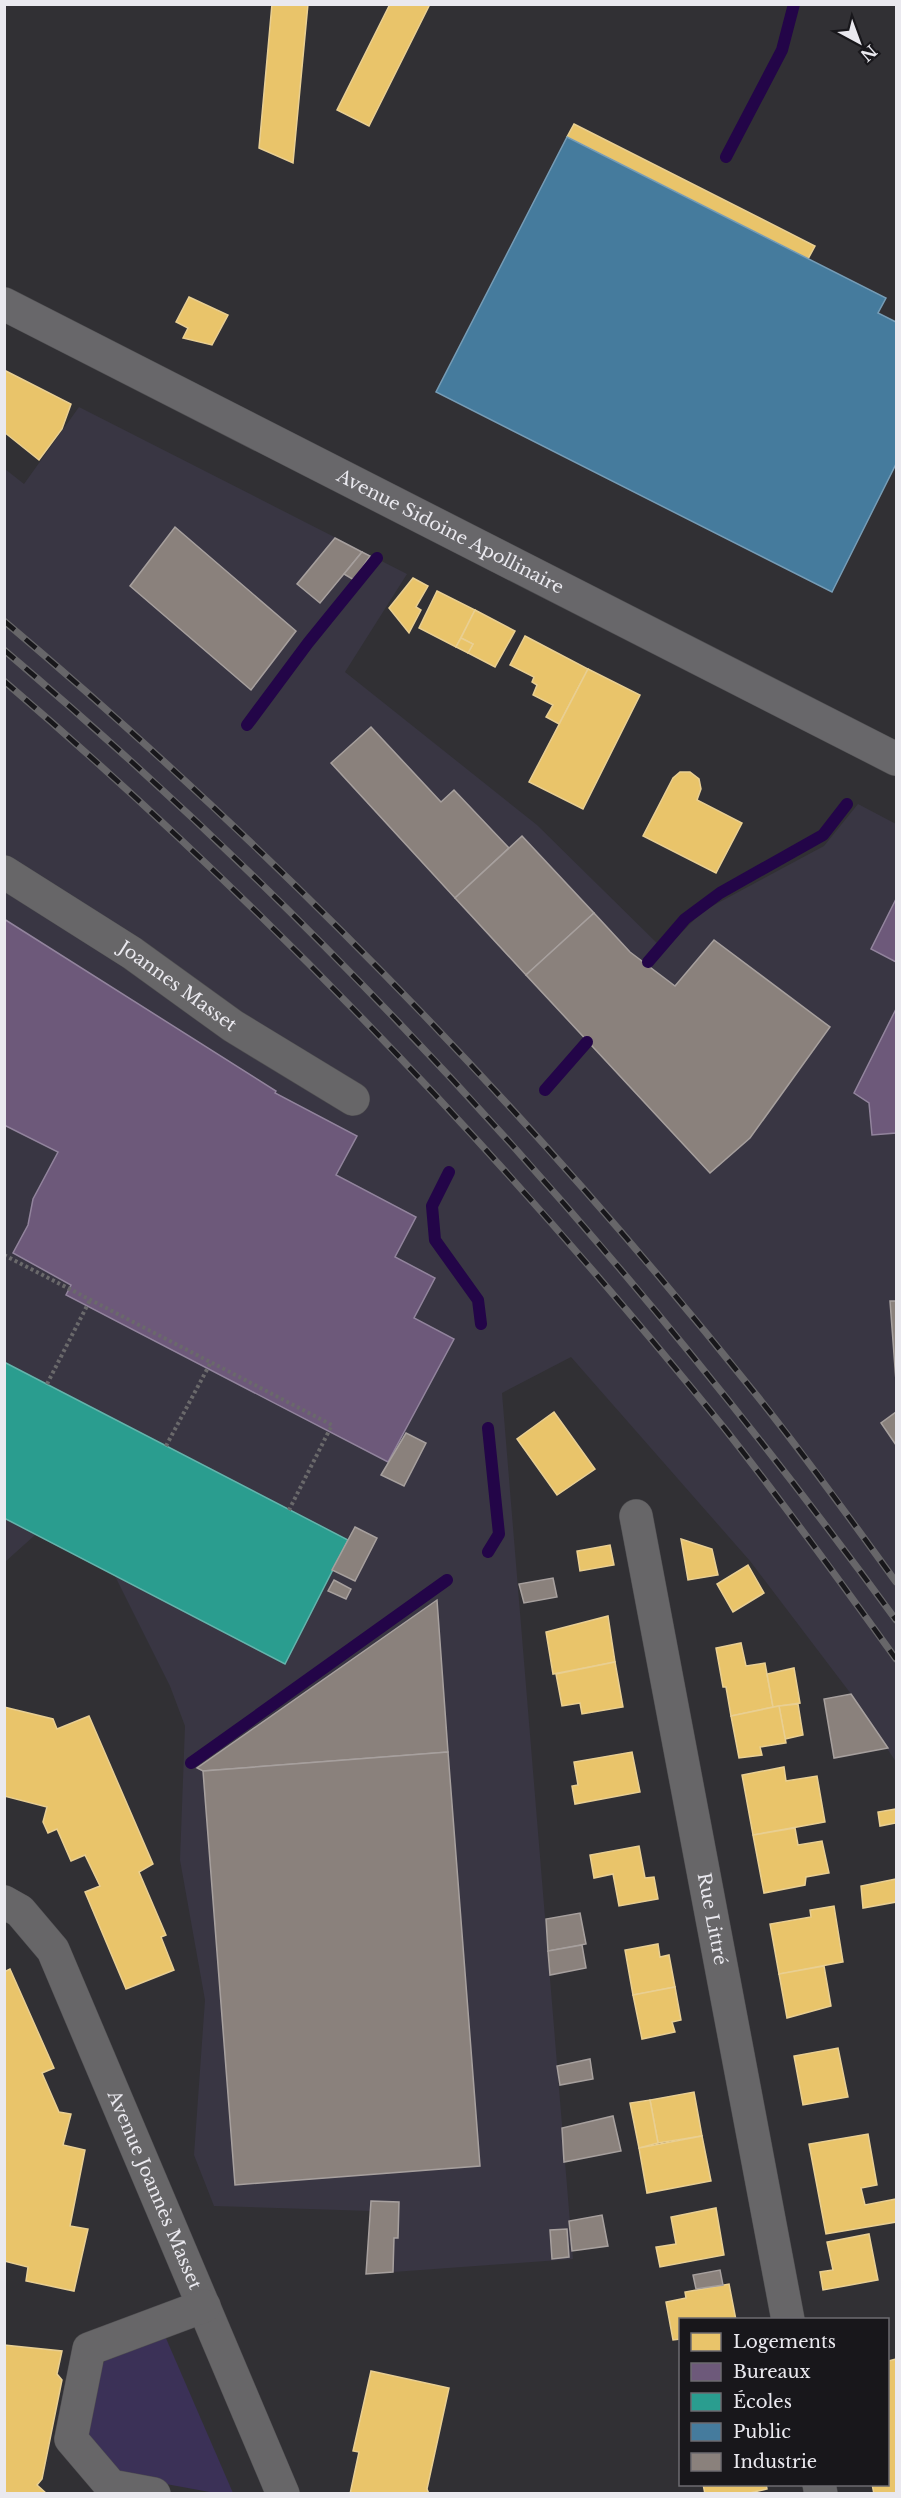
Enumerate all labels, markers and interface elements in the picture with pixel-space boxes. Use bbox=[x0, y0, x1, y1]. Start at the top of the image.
north arrow bbox=[829, 12, 889, 72]
text: N bbox=[857, 41, 881, 66]
street label: Avenue Sidoine Apollinaire bbox=[332, 464, 567, 599]
street label: Joannes Masset bbox=[113, 935, 241, 1036]
street label: Rue Littré bbox=[693, 1871, 732, 1967]
street label: Avenue Joannès Masset bbox=[102, 2086, 206, 2293]
legend bbox=[679, 2318, 889, 2486]
text: Logements bbox=[733, 2331, 836, 2353]
text: Bureaux bbox=[733, 2361, 811, 2383]
text: Écoles bbox=[733, 2390, 792, 2413]
text: Public bbox=[733, 2421, 791, 2443]
text: Industrie bbox=[733, 2451, 817, 2473]

